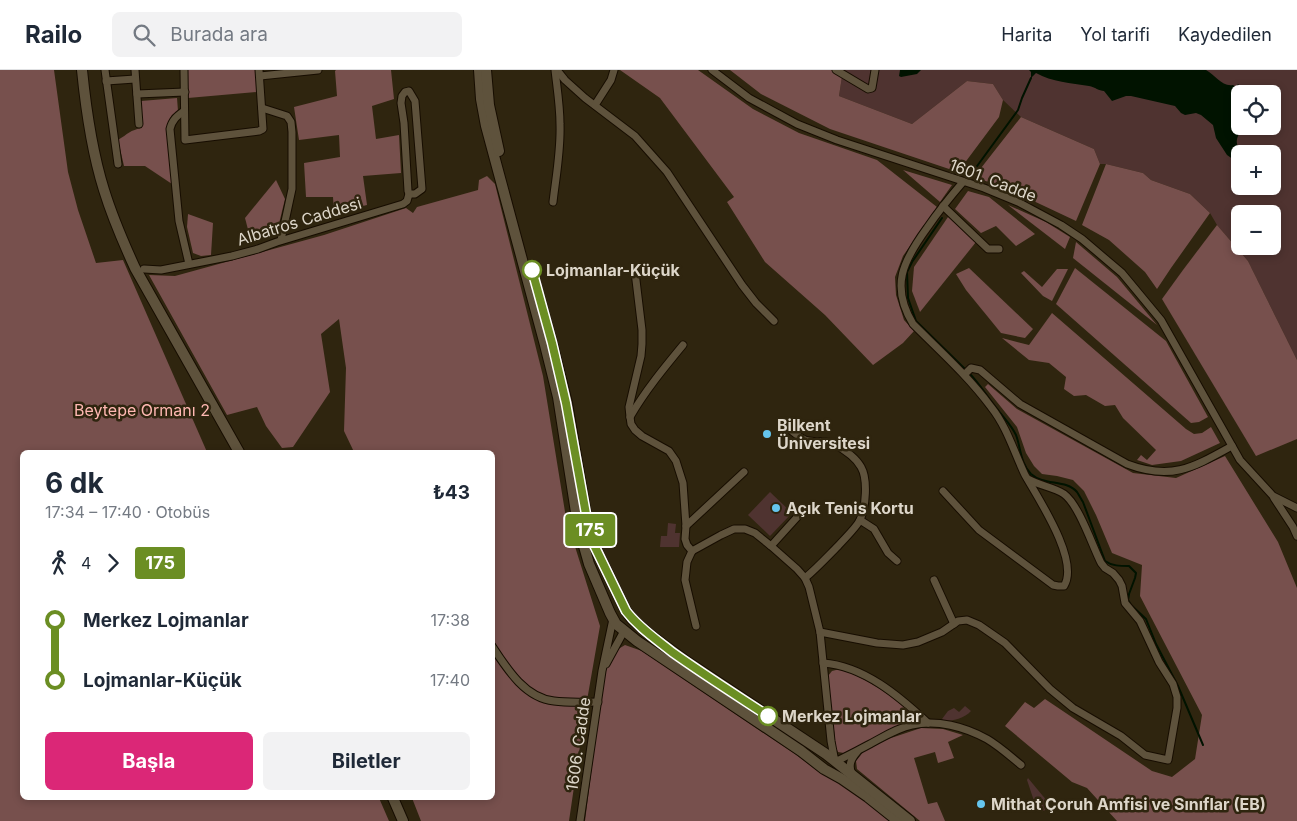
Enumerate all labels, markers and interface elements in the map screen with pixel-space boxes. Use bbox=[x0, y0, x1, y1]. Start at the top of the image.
search box bbox=[112, 12, 462, 57]
text: Railo bbox=[25, 20, 82, 49]
icon: search bbox=[130, 21, 158, 49]
text: Burada ara bbox=[170, 23, 268, 46]
text: Harita bbox=[1001, 24, 1052, 45]
text: Yol tarifi bbox=[1080, 24, 1150, 45]
text: Kaydedilen bbox=[1178, 24, 1272, 45]
map controls bbox=[1231, 85, 1281, 255]
button: locate bbox=[1231, 85, 1281, 135]
button: + bbox=[1231, 145, 1281, 195]
street label: 1601. Cadde bbox=[947, 154, 1039, 206]
street label: Albatros Caddesi bbox=[234, 193, 364, 249]
button: − bbox=[1231, 205, 1281, 255]
marker: Lojmanlar-Küçük bbox=[522, 260, 542, 280]
place label: Lojmanlar-Küçük bbox=[546, 260, 680, 280]
park label: Beytepe Ormanı 2 bbox=[74, 400, 210, 420]
place label: Bilkent Üniversitesi bbox=[777, 415, 870, 453]
marker: Bilkent Üniversitesi bbox=[761, 428, 773, 440]
text: 6 dk bbox=[45, 466, 104, 500]
text: ₺43 bbox=[433, 481, 470, 504]
place label: Açık Tenis Kortu bbox=[786, 498, 914, 518]
text: 17:34 – 17:40 · Otobüs bbox=[45, 502, 210, 522]
marker: Açık Tenis Kortu bbox=[770, 502, 782, 514]
line badge: 175 bbox=[561, 514, 619, 546]
text: 175 bbox=[575, 519, 605, 540]
icon: walk bbox=[45, 549, 73, 577]
icon: forward bbox=[99, 549, 127, 577]
text: 175 bbox=[145, 552, 175, 573]
text: 4 bbox=[81, 553, 91, 573]
text: Merkez Lojmanlar bbox=[83, 609, 249, 632]
text: 17:38 bbox=[431, 610, 470, 630]
text: Lojmanlar-Küçük bbox=[83, 669, 242, 692]
text: 17:40 bbox=[430, 670, 470, 690]
street label: 1606. Cadde bbox=[562, 696, 594, 792]
marker: Merkez Lojmanlar bbox=[758, 706, 778, 726]
place label: Merkez Lojmanlar bbox=[782, 706, 922, 726]
button: Başla bbox=[45, 732, 253, 790]
button: Biletler bbox=[263, 732, 470, 790]
place label: Mithat Çoruh Amfisi ve Sınıflar (EB) bbox=[991, 794, 1266, 814]
marker: Mithat Çoruh Amfisi ve Sınıflar (EB) bbox=[975, 798, 987, 810]

